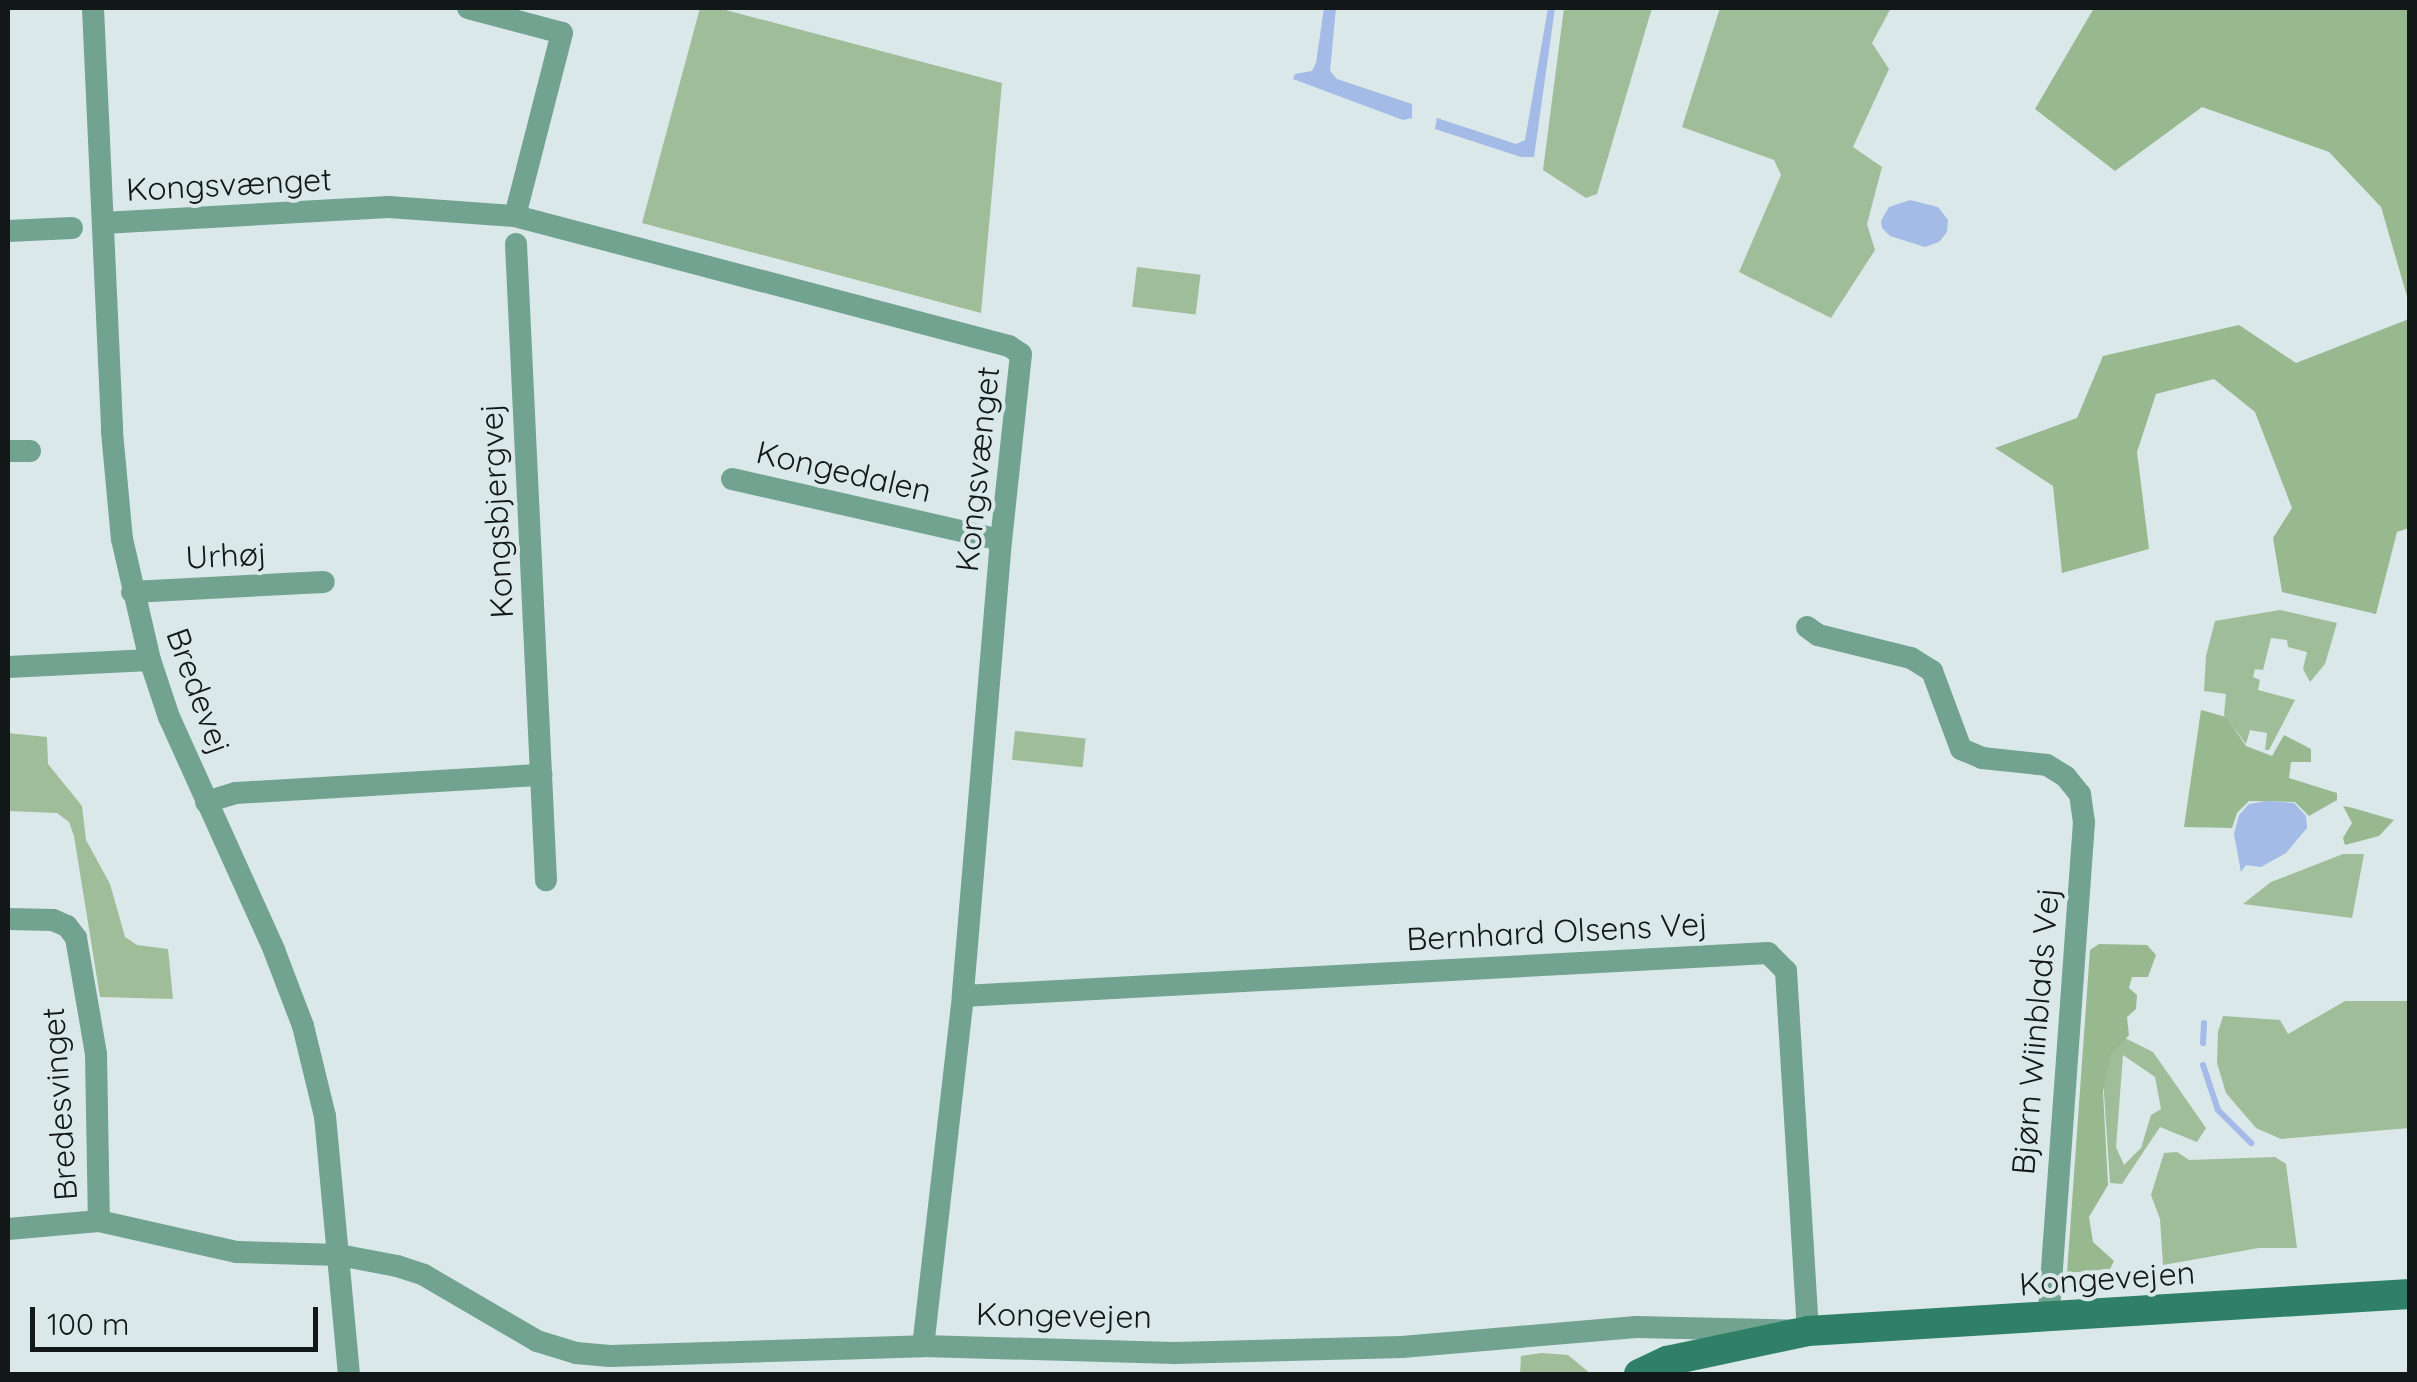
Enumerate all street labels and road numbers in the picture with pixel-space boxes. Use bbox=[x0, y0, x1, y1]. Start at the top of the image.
street label: Kongsvænget bbox=[125, 159, 333, 209]
street label: Kongsvænget bbox=[947, 365, 1007, 573]
street label: Kongsbjergvej bbox=[471, 403, 521, 619]
street label: Kongedalen bbox=[753, 432, 935, 510]
street label: Urhøj bbox=[184, 534, 268, 576]
street label: Bredevej bbox=[158, 623, 240, 759]
street label: Bjørn Wiinblads Vej bbox=[2003, 886, 2067, 1176]
street label: Bernhard Olsens Vej bbox=[1405, 904, 1709, 958]
street label: Bredesvinget bbox=[33, 1006, 85, 1202]
street label: Kongevejen bbox=[2018, 1253, 2196, 1303]
street label: Kongevejen bbox=[976, 1294, 1152, 1336]

